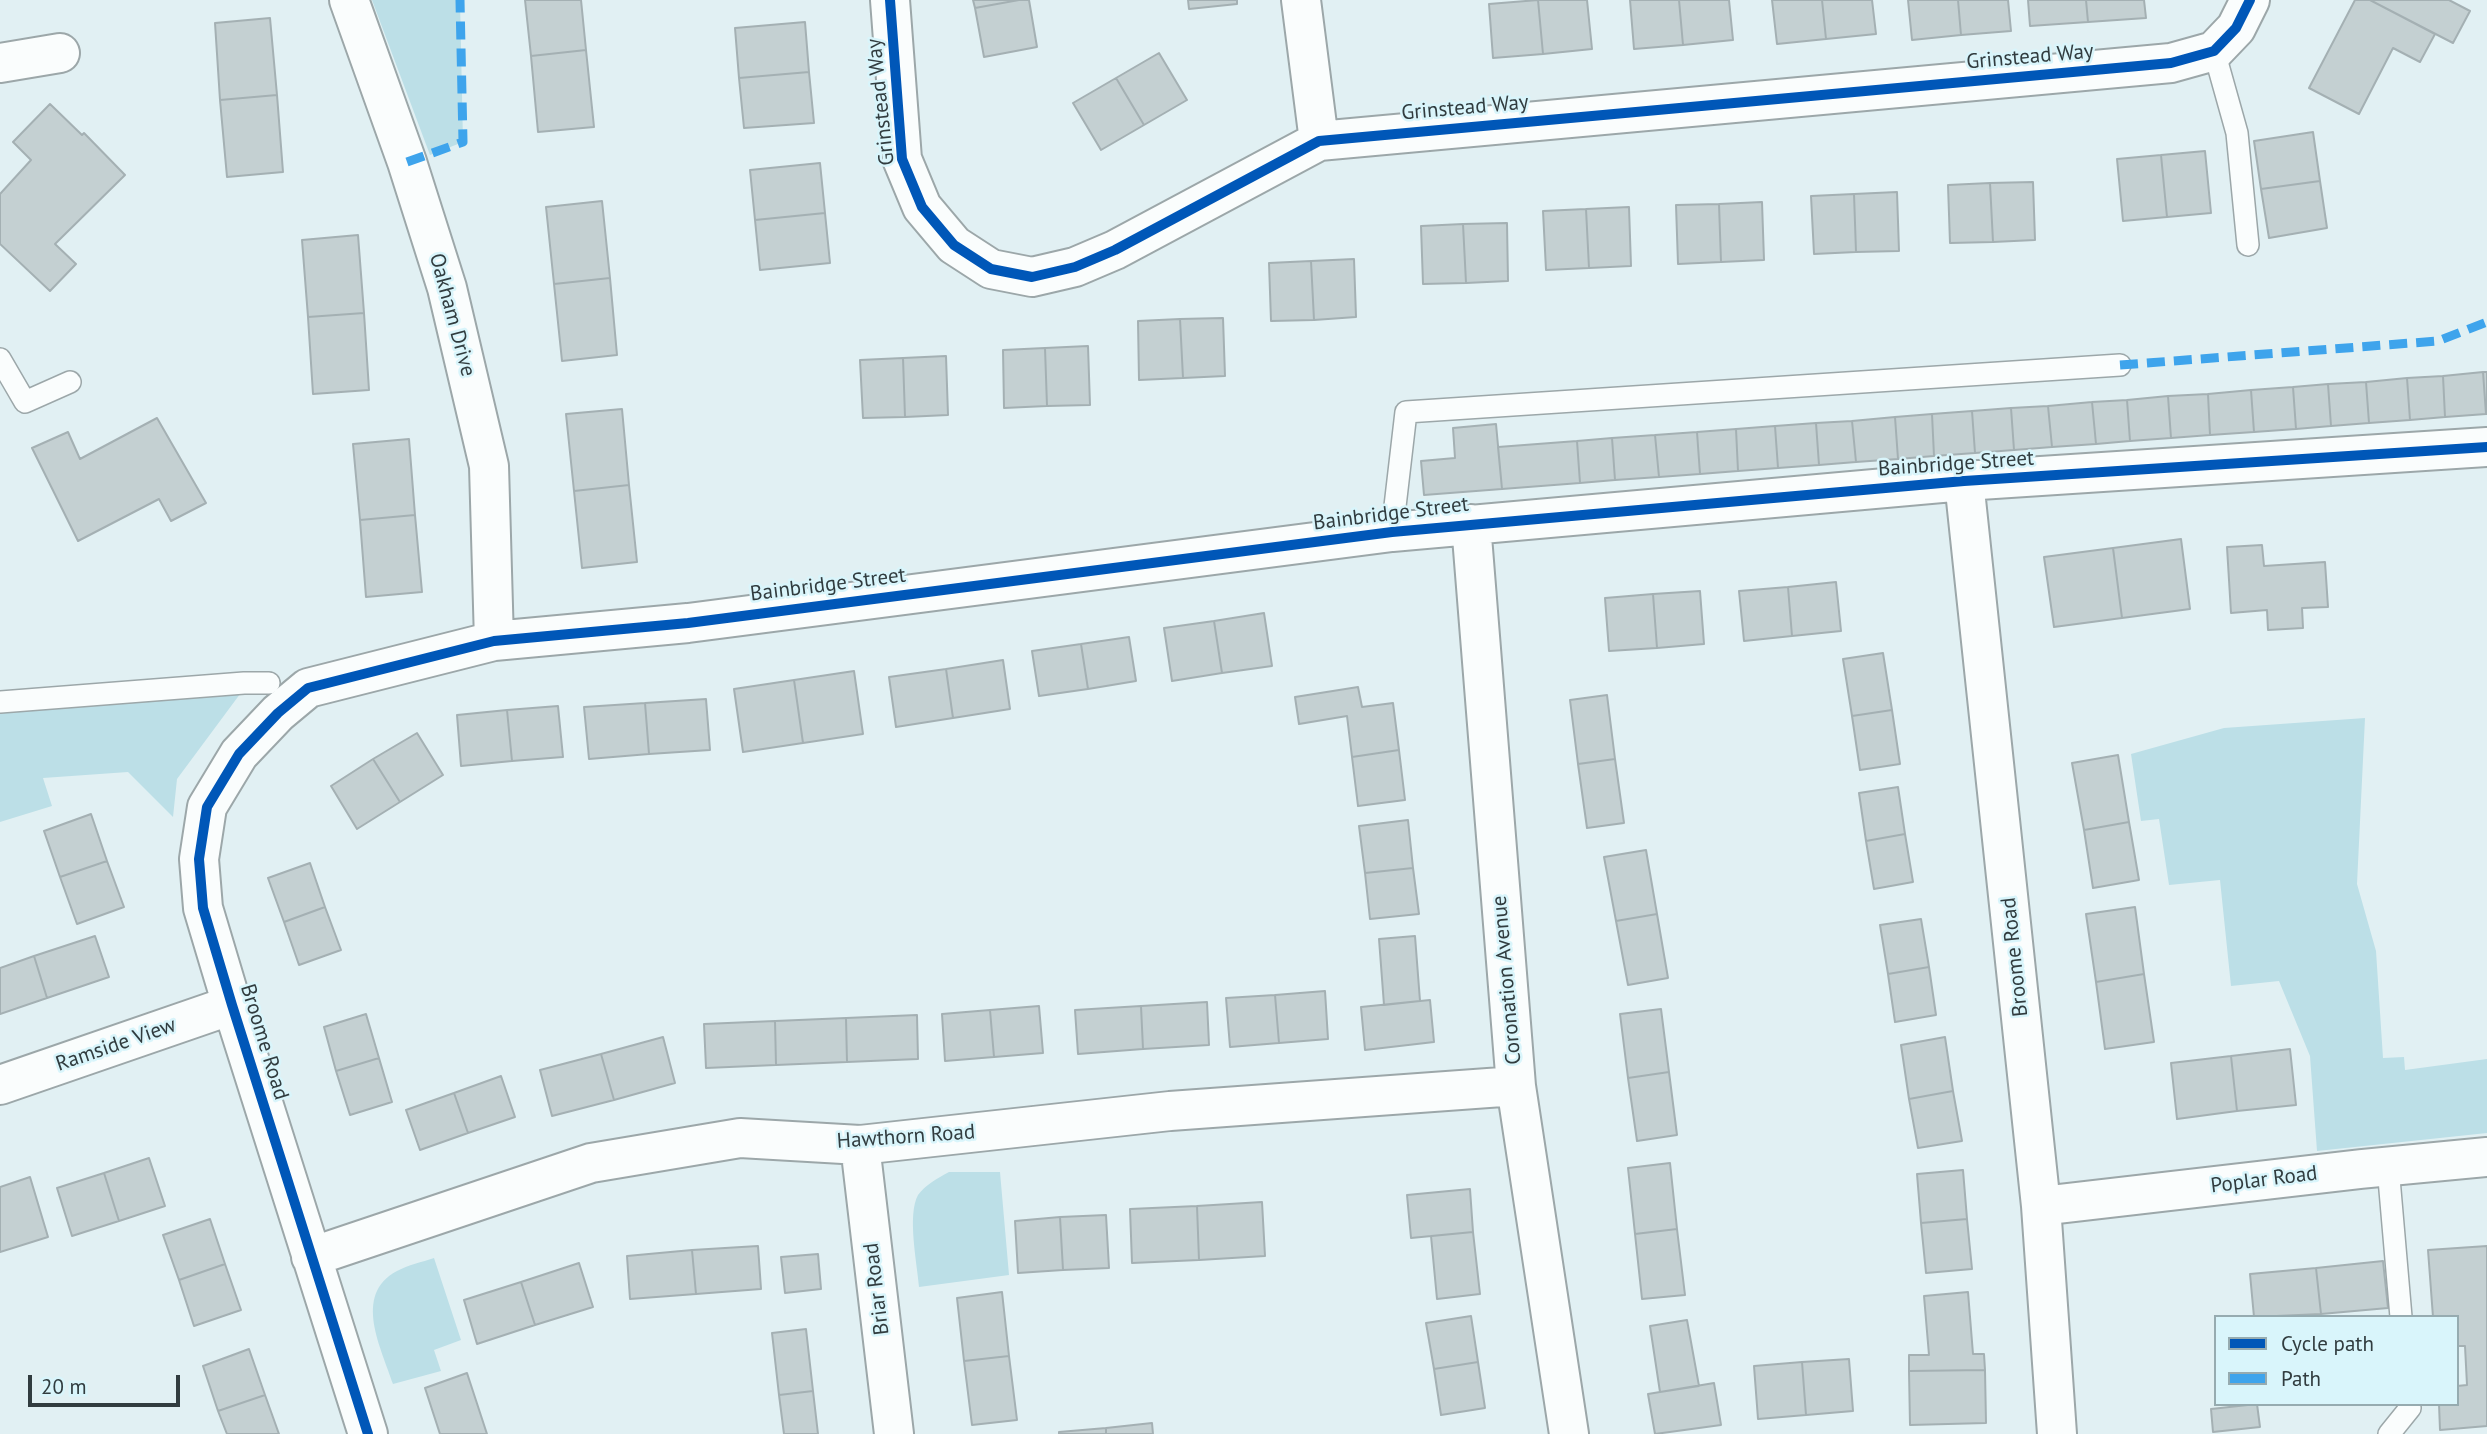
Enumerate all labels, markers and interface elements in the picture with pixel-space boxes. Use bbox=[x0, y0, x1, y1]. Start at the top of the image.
street label: Grinstead Way bbox=[862, 37, 900, 167]
street label: Grinstead Way bbox=[1965, 39, 2095, 75]
street label: Grinstead Way bbox=[1400, 90, 1530, 126]
street label: Oakham Drive bbox=[423, 251, 481, 379]
street label: Bainbridge Street bbox=[1877, 446, 2035, 482]
street label: Bainbridge Street bbox=[1312, 492, 1470, 536]
street label: Bainbridge Street bbox=[749, 563, 907, 607]
street label: Coronation Avenue bbox=[1487, 894, 1527, 1066]
street label: Broome Road bbox=[1996, 896, 2034, 1018]
street label: Broome Road bbox=[234, 981, 294, 1103]
street label: Ramside View bbox=[53, 1013, 179, 1077]
street label: Hawthorn Road bbox=[836, 1120, 976, 1154]
street label: Poplar Road bbox=[2209, 1161, 2319, 1199]
street label: Briar Road bbox=[859, 1241, 895, 1337]
legend bbox=[2214, 1315, 2459, 1406]
text: Cycle path bbox=[2281, 1330, 2374, 1357]
scale bar bbox=[32, 1360, 184, 1404]
text: Path bbox=[2281, 1365, 2321, 1392]
text: 20 m bbox=[41, 1373, 87, 1400]

